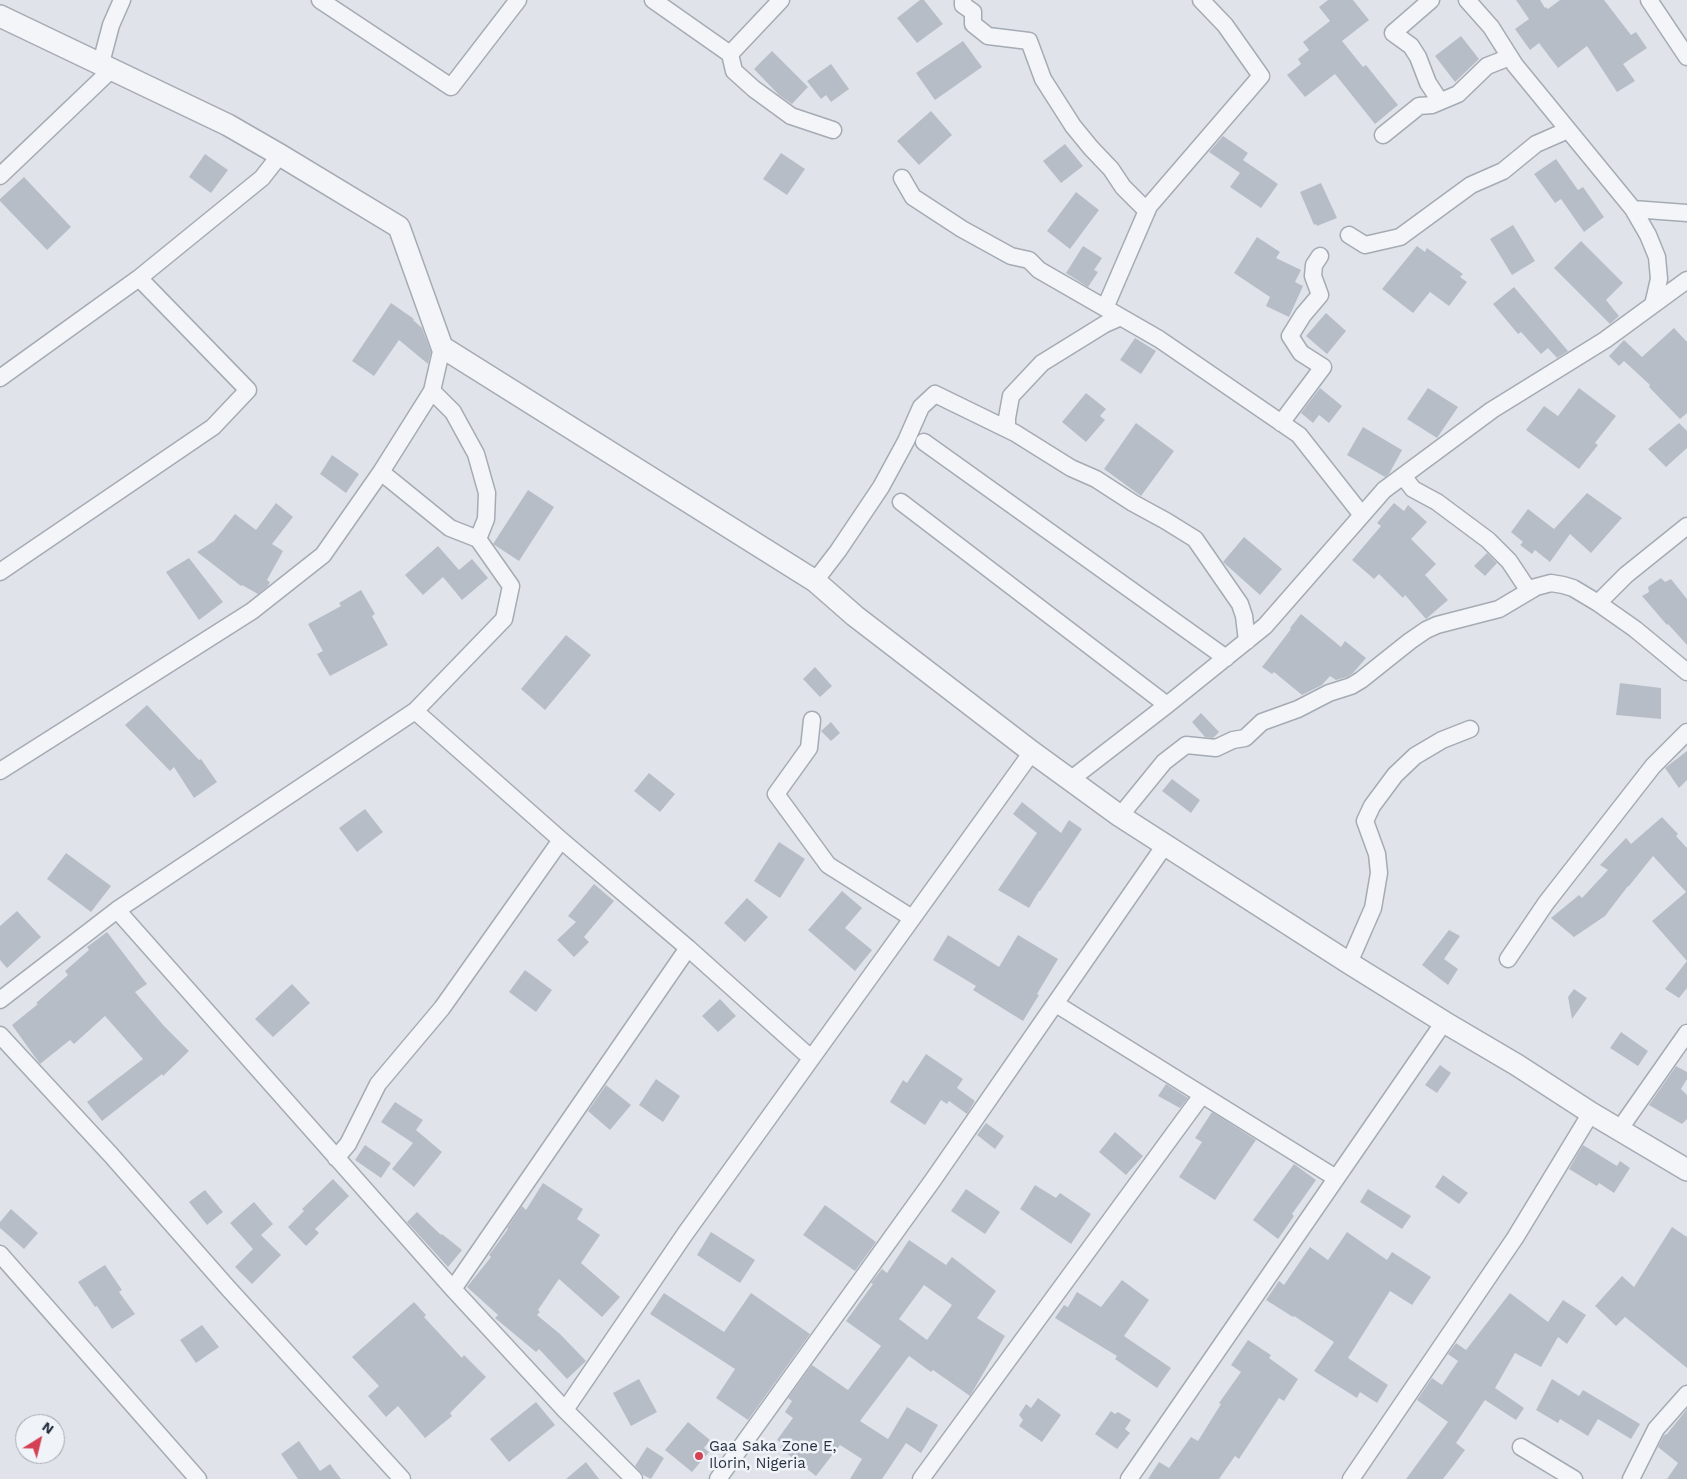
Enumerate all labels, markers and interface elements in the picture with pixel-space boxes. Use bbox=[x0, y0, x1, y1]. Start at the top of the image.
north arrow bbox=[15, 1414, 65, 1464]
text: N bbox=[39, 1418, 57, 1437]
place label: Gaa Saka Zone E, Ilorin, Nigeria bbox=[709, 1438, 837, 1473]
marker: Gaa Saka Zone E, Ilorin, Nigeria bbox=[693, 1450, 705, 1462]

